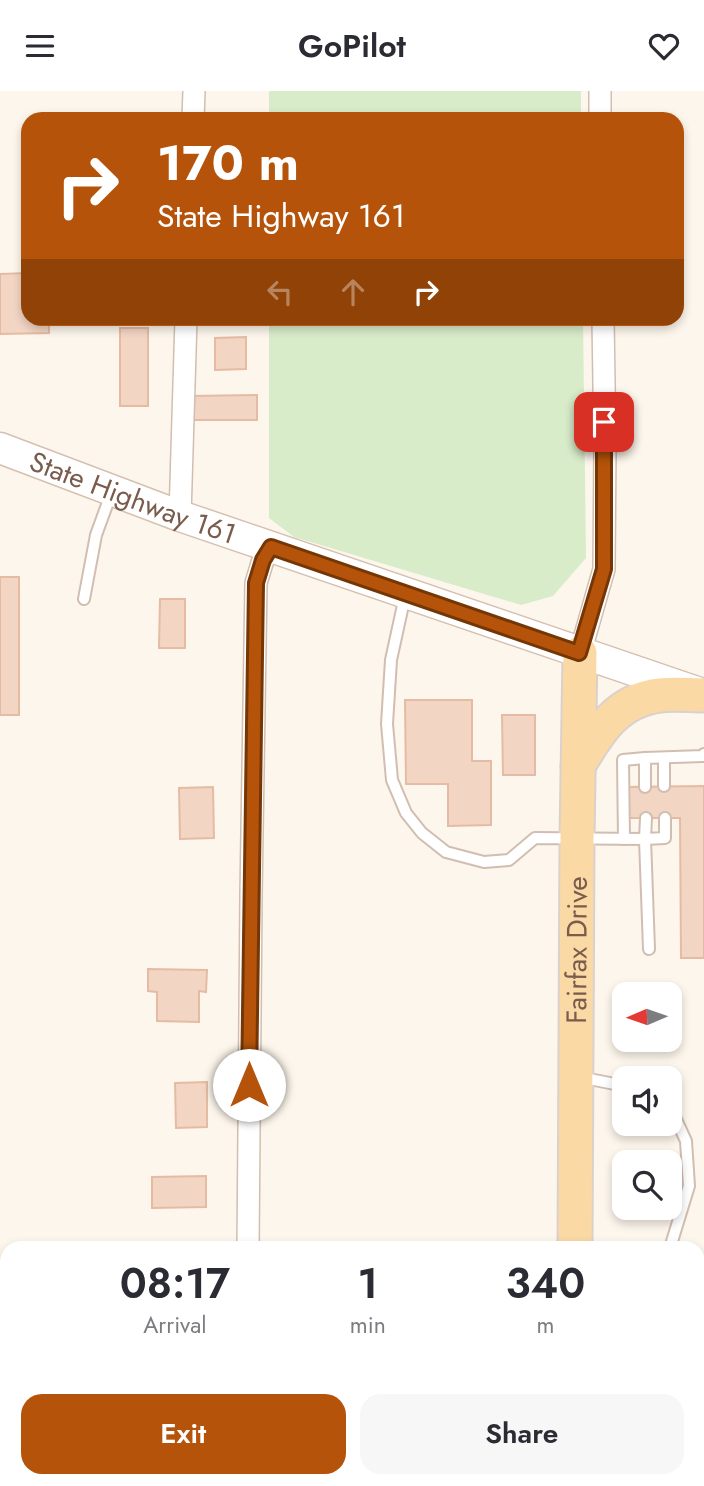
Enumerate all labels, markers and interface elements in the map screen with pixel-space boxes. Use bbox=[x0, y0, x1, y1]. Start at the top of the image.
text: GoPilot bbox=[298, 23, 406, 69]
icon: menu bbox=[21, 27, 59, 65]
icon: heart bbox=[645, 27, 683, 65]
text: 170 m bbox=[157, 128, 299, 198]
icon: right bbox=[42, 140, 133, 231]
text: State Highway 161 bbox=[157, 193, 405, 239]
icon: left bbox=[261, 273, 299, 311]
icon: ahead bbox=[334, 273, 372, 311]
icon: right bbox=[407, 273, 445, 311]
pin bbox=[574, 392, 634, 452]
icon: arrive bbox=[585, 403, 623, 441]
street label: State Highway 161 bbox=[24, 441, 242, 555]
street label: Fairfax Drive bbox=[556, 876, 598, 1024]
north arrow bbox=[612, 982, 682, 1052]
map controls bbox=[612, 982, 682, 1220]
position arrow bbox=[212, 1048, 286, 1122]
button: sound bbox=[612, 1066, 682, 1136]
button: search bbox=[612, 1150, 682, 1220]
text: 08:17 bbox=[120, 1253, 230, 1314]
text: 1 bbox=[357, 1253, 378, 1314]
text: 340 bbox=[505, 1253, 585, 1314]
text: Arrival bbox=[143, 1308, 207, 1342]
text: min bbox=[350, 1308, 386, 1342]
text: m bbox=[536, 1308, 554, 1342]
button: Exit bbox=[21, 1394, 346, 1474]
button: Share bbox=[360, 1394, 684, 1474]

